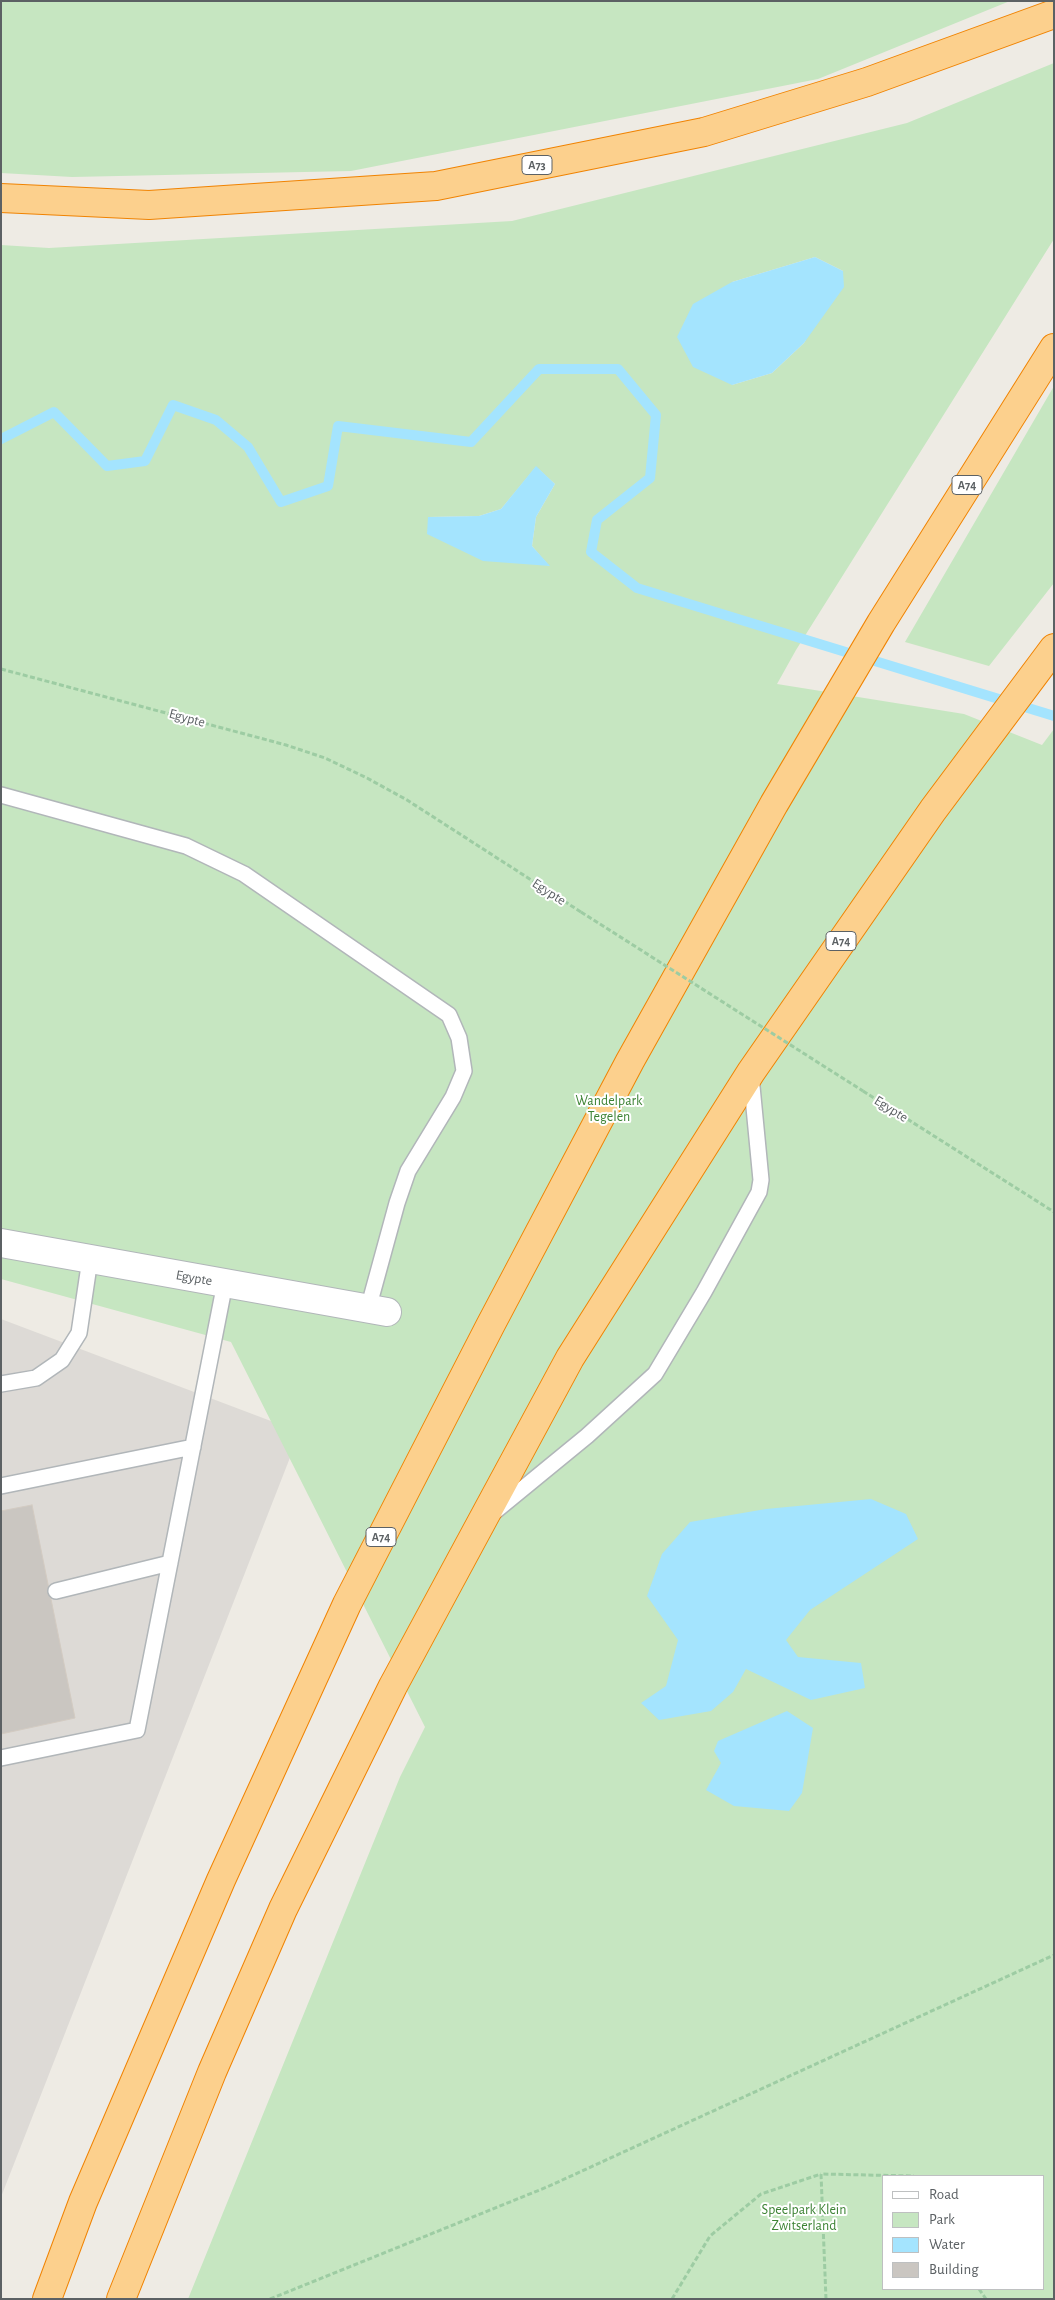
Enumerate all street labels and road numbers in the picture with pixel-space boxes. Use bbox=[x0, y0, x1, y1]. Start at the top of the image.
road number: A73 bbox=[522, 156, 552, 174]
road number: A74 bbox=[952, 476, 982, 494]
street label: Egypte bbox=[167, 705, 207, 731]
street label: Egypte bbox=[529, 875, 569, 909]
road number: A74 bbox=[826, 931, 856, 950]
street label: Egypte bbox=[871, 1092, 911, 1126]
street label: Egypte bbox=[174, 1267, 214, 1289]
road number: A74 bbox=[366, 1528, 396, 1546]

